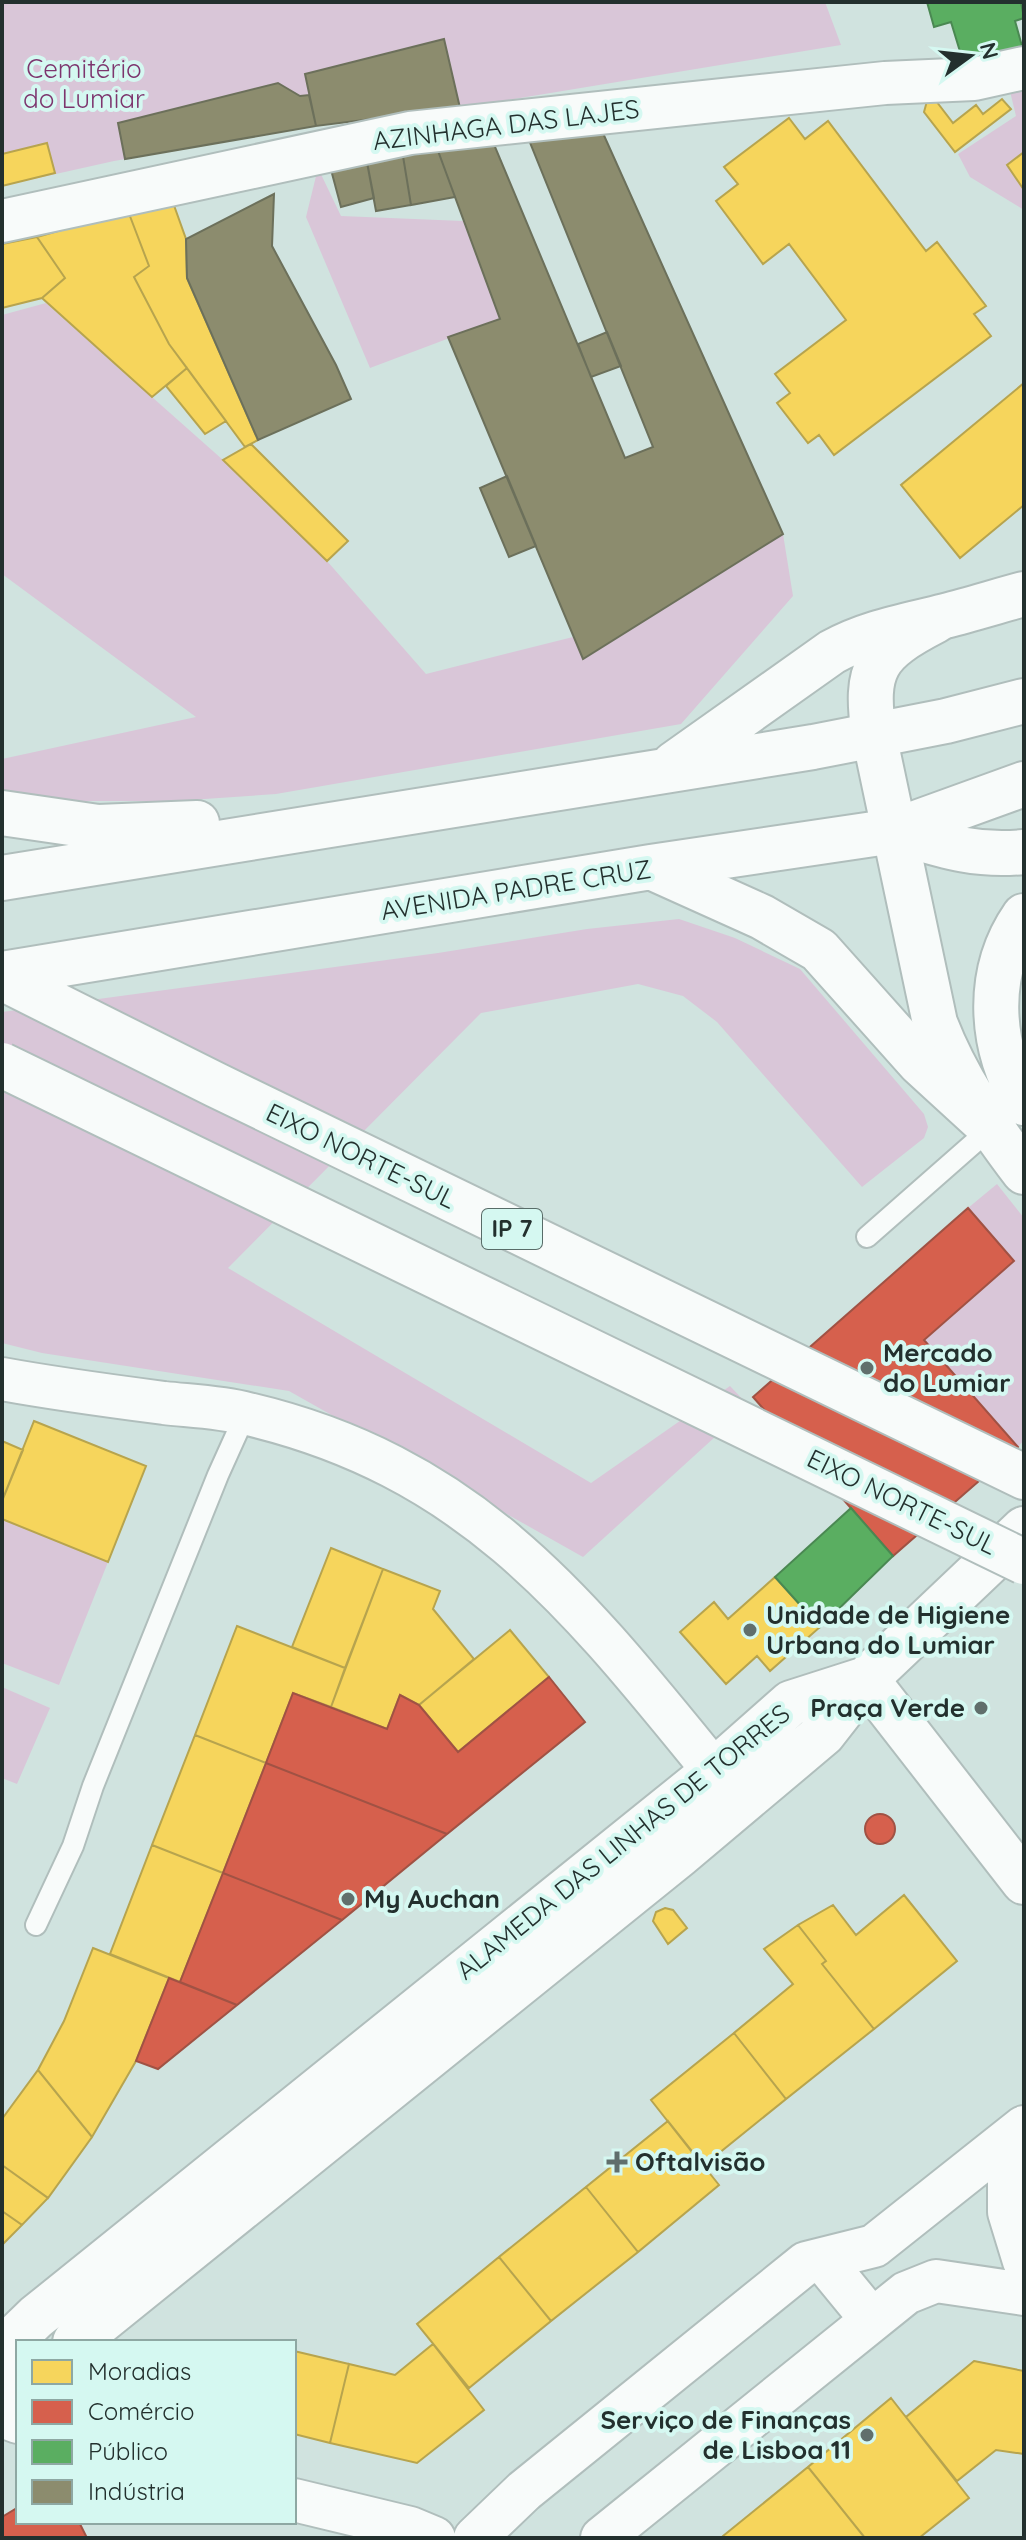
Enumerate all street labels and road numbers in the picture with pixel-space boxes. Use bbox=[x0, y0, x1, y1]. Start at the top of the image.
street label: AZINHAGA DAS LAJES bbox=[371, 92, 641, 157]
street label: AVENIDA PADRE CRUZ bbox=[378, 852, 653, 927]
street label: EIXO NORTE-SUL bbox=[261, 1095, 462, 1216]
road number: IP 7 bbox=[482, 1209, 542, 1249]
street label: EIXO NORTE-SUL bbox=[802, 1441, 1003, 1562]
street label: ALAMEDA DAS LINHAS DE TORRES bbox=[449, 1697, 796, 1987]

